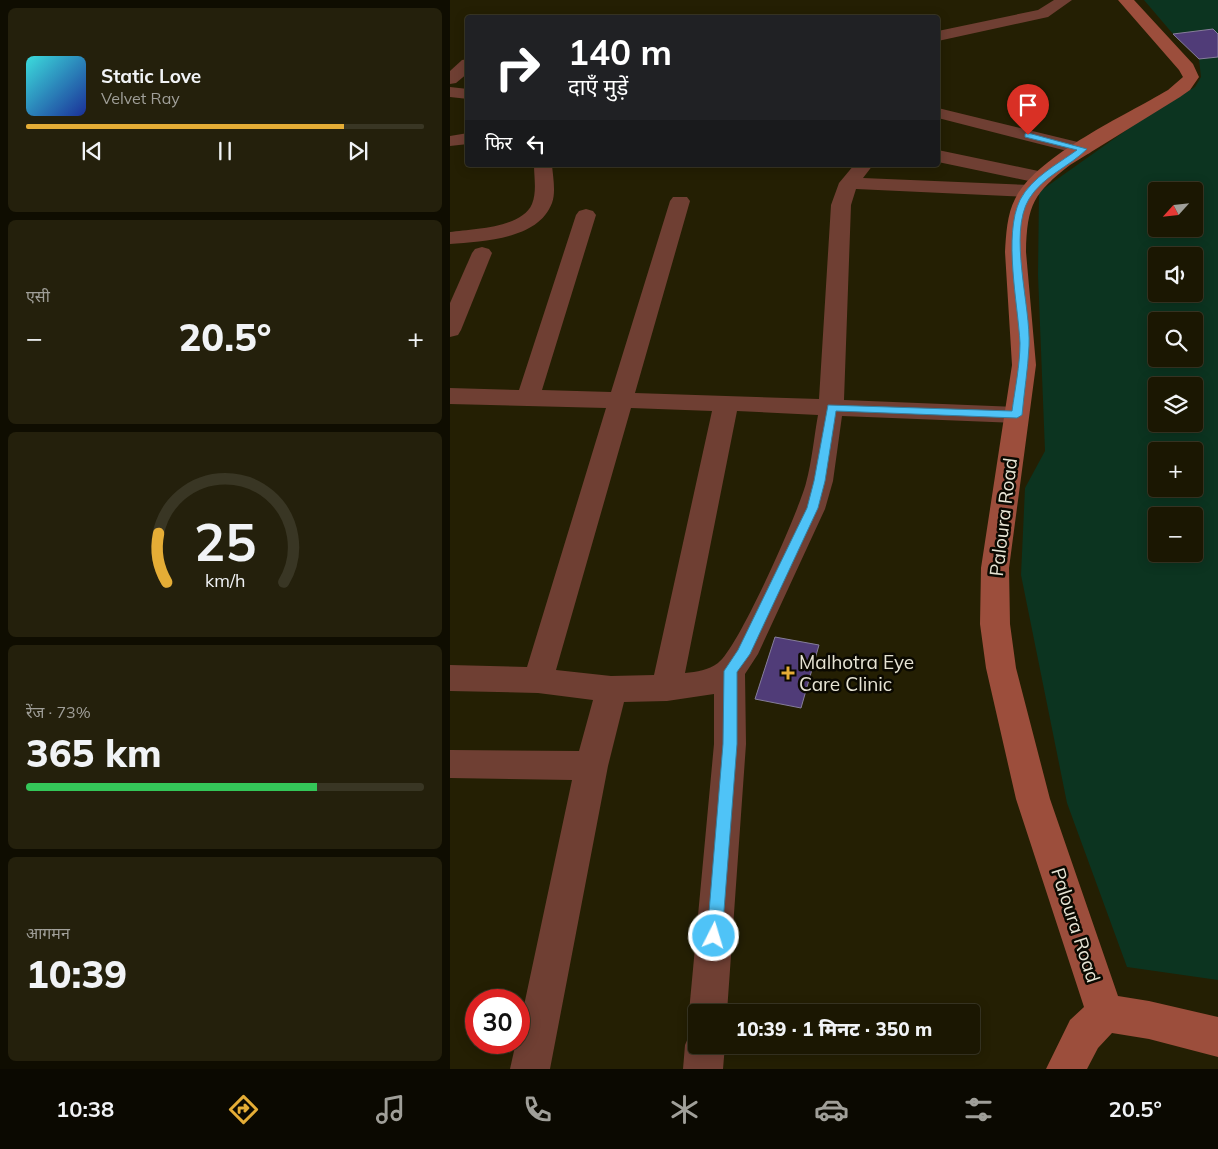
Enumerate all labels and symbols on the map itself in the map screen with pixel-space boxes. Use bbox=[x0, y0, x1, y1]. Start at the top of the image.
pin bbox=[1007, 84, 1049, 135]
north arrow bbox=[1148, 182, 1202, 238]
street label: Paloura Road bbox=[984, 456, 1022, 578]
place label: Malhotra Eye Care Clinic bbox=[799, 650, 914, 696]
marker: Malhotra Eye Care Clinic bbox=[781, 666, 795, 680]
street label: Paloura Road bbox=[1046, 865, 1106, 985]
position arrow bbox=[687, 909, 739, 961]
speed limit sign: 30 bbox=[465, 989, 530, 1054]

